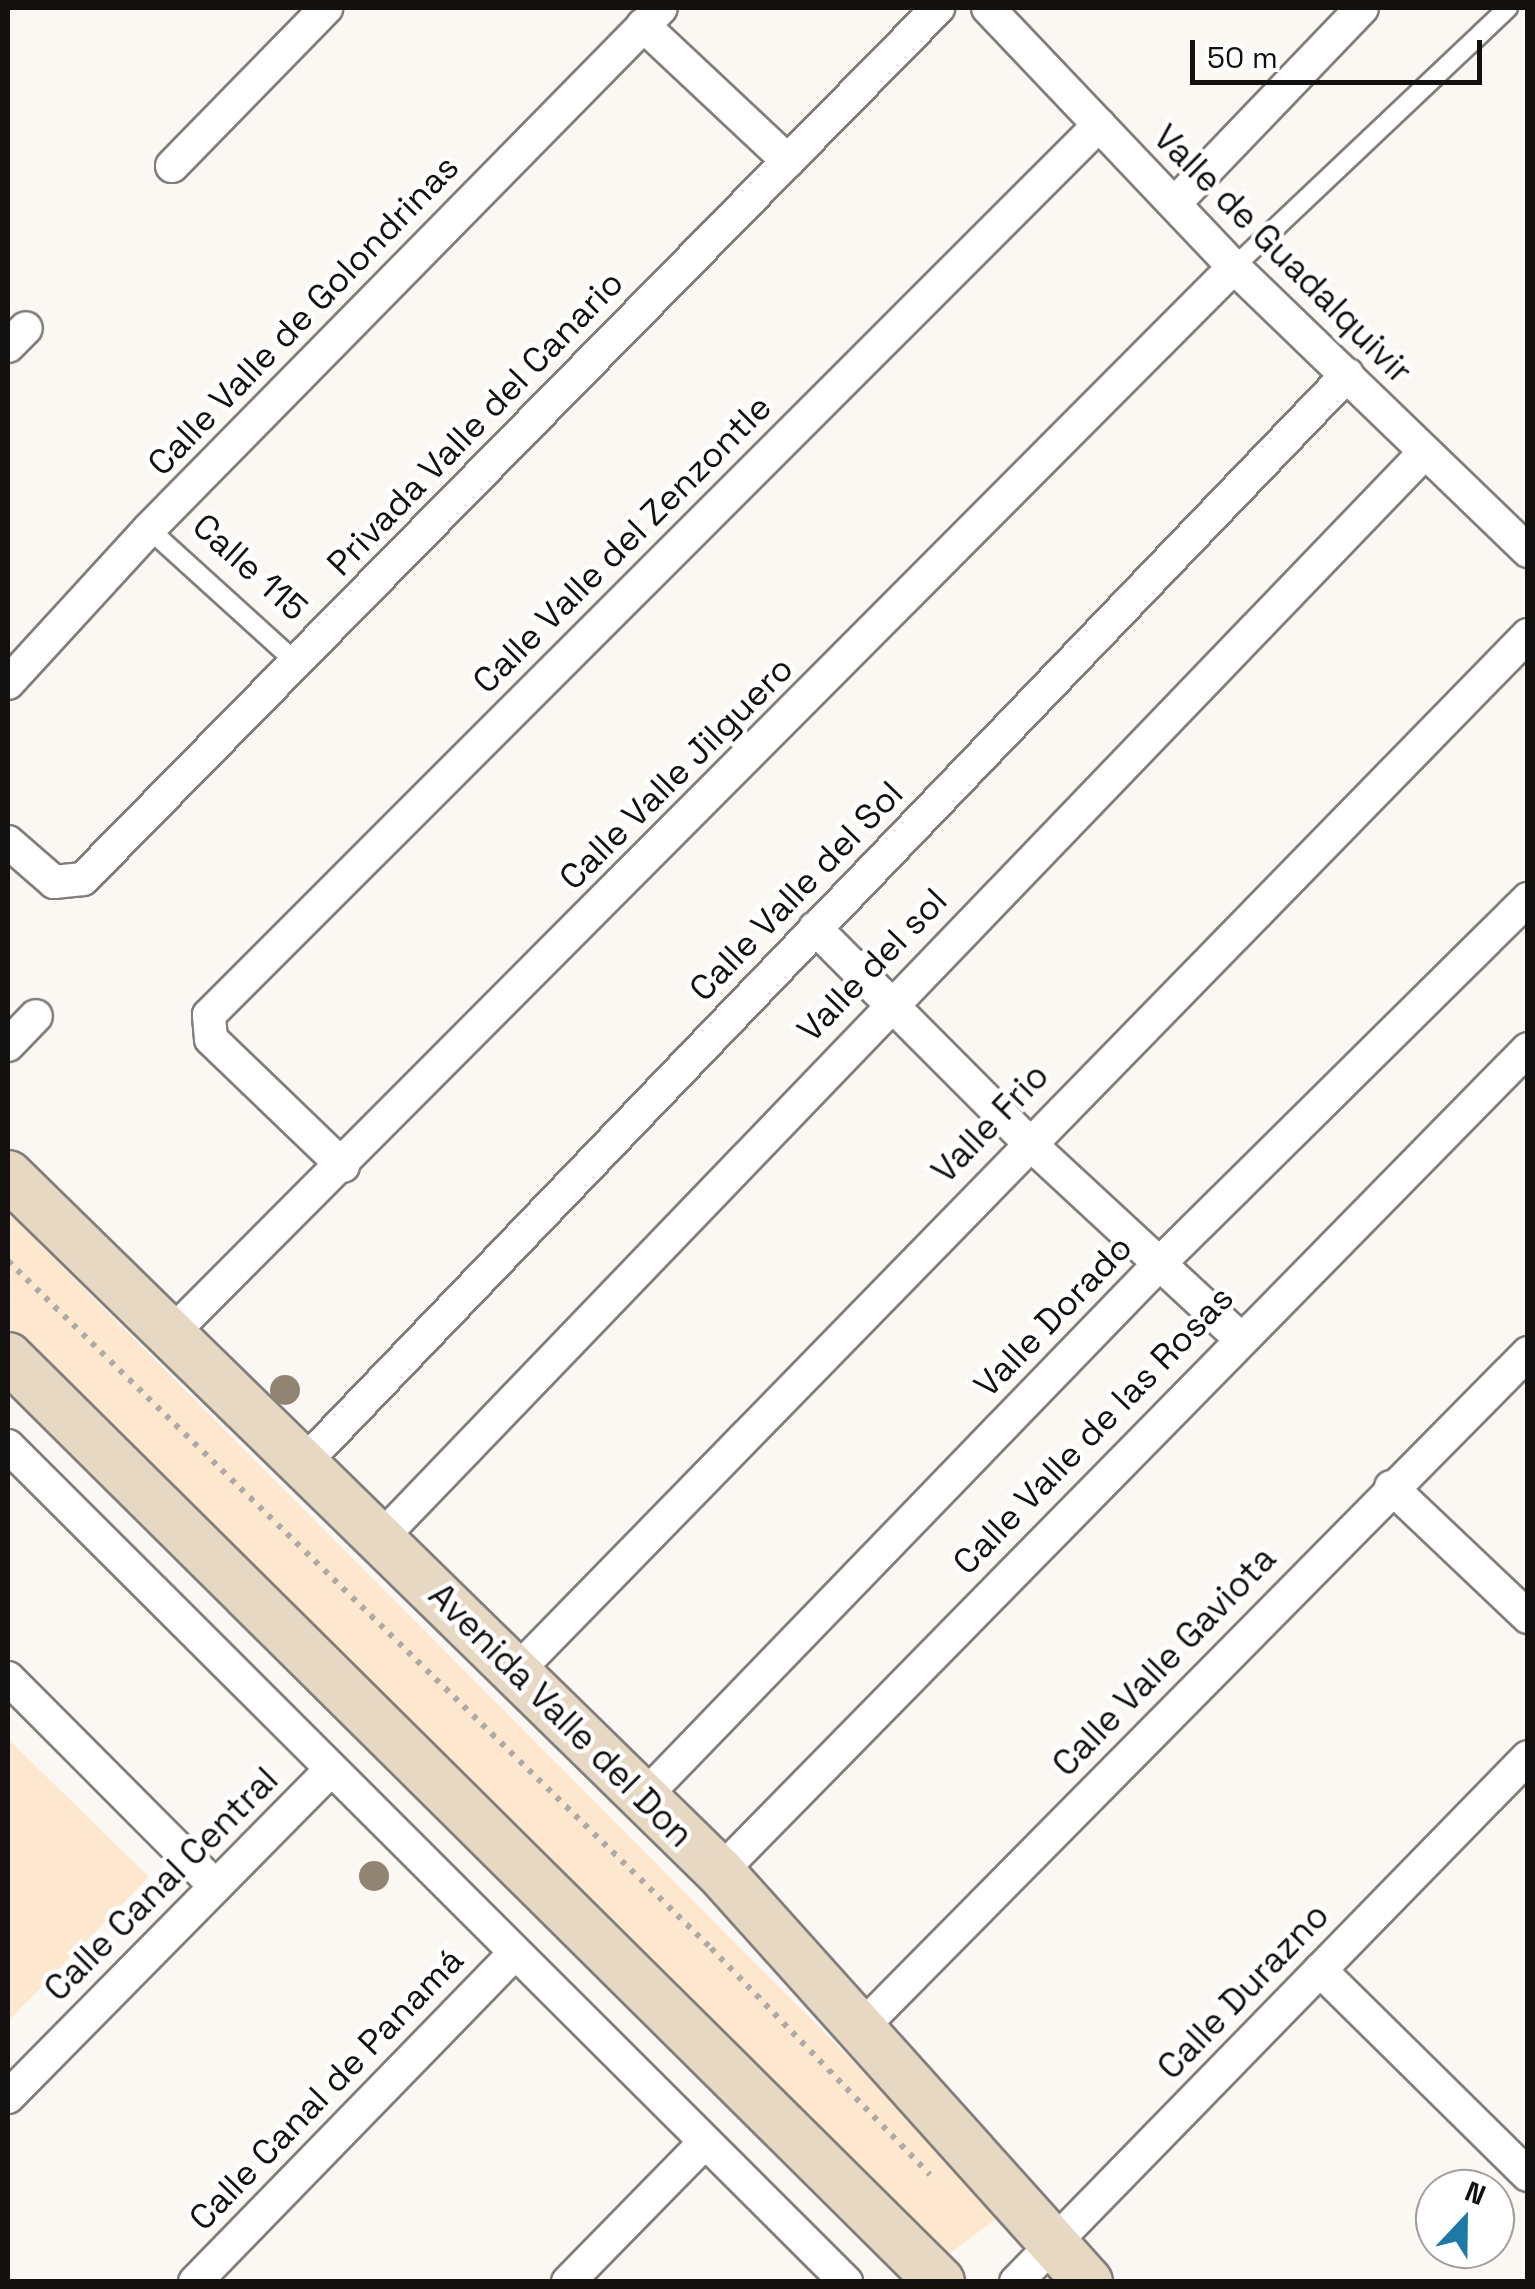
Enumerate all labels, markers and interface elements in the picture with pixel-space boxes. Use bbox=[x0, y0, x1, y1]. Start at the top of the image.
scale bar bbox=[1195, 20, 1488, 82]
text: 50 m bbox=[1207, 38, 1278, 77]
street label: Valle de Guadalquivir bbox=[1145, 116, 1421, 392]
street label: Calle Valle de Golondrinas bbox=[139, 146, 467, 484]
street label: Privada Valle del Canario bbox=[318, 262, 632, 584]
street label: Calle Valle del Zenzontle bbox=[464, 386, 780, 702]
street label: Calle 115 bbox=[184, 505, 316, 629]
street label: Calle Valle Jilguero bbox=[550, 647, 802, 899]
street label: Calle Valle del Sol bbox=[680, 772, 912, 1010]
street label: Valle del sol bbox=[789, 880, 955, 1050]
street label: Valle Frio bbox=[923, 1055, 1057, 1191]
street label: Valle Dorado bbox=[965, 1226, 1141, 1406]
street label: Calle Valle de las Rosas bbox=[944, 1277, 1242, 1583]
street label: Calle Valle Gaviota bbox=[1043, 1537, 1285, 1785]
street label: Avenida Valle del Don bbox=[420, 1574, 702, 1856]
street label: Calle Canal Central bbox=[36, 1759, 286, 2009]
street label: Calle Durazno bbox=[1149, 1894, 1337, 2088]
street label: Calle Canal de Panamá bbox=[180, 1939, 472, 2239]
north arrow bbox=[1415, 2169, 1515, 2269]
text: N bbox=[1460, 2173, 1491, 2213]

